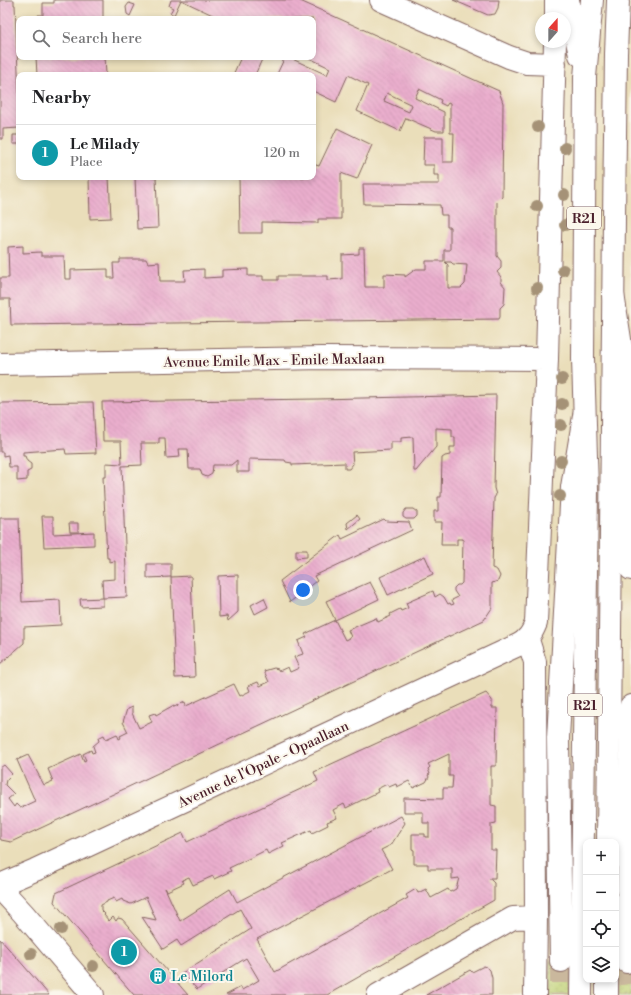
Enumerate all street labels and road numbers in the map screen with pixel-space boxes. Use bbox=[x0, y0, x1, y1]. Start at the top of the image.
road number: R21 bbox=[567, 207, 601, 229]
street label: Avenue Emile Max - Emile Maxlaan bbox=[162, 350, 385, 372]
road number: R21 bbox=[568, 694, 602, 716]
street label: Avenue de l'Opale - Opaallaan bbox=[174, 717, 352, 813]

